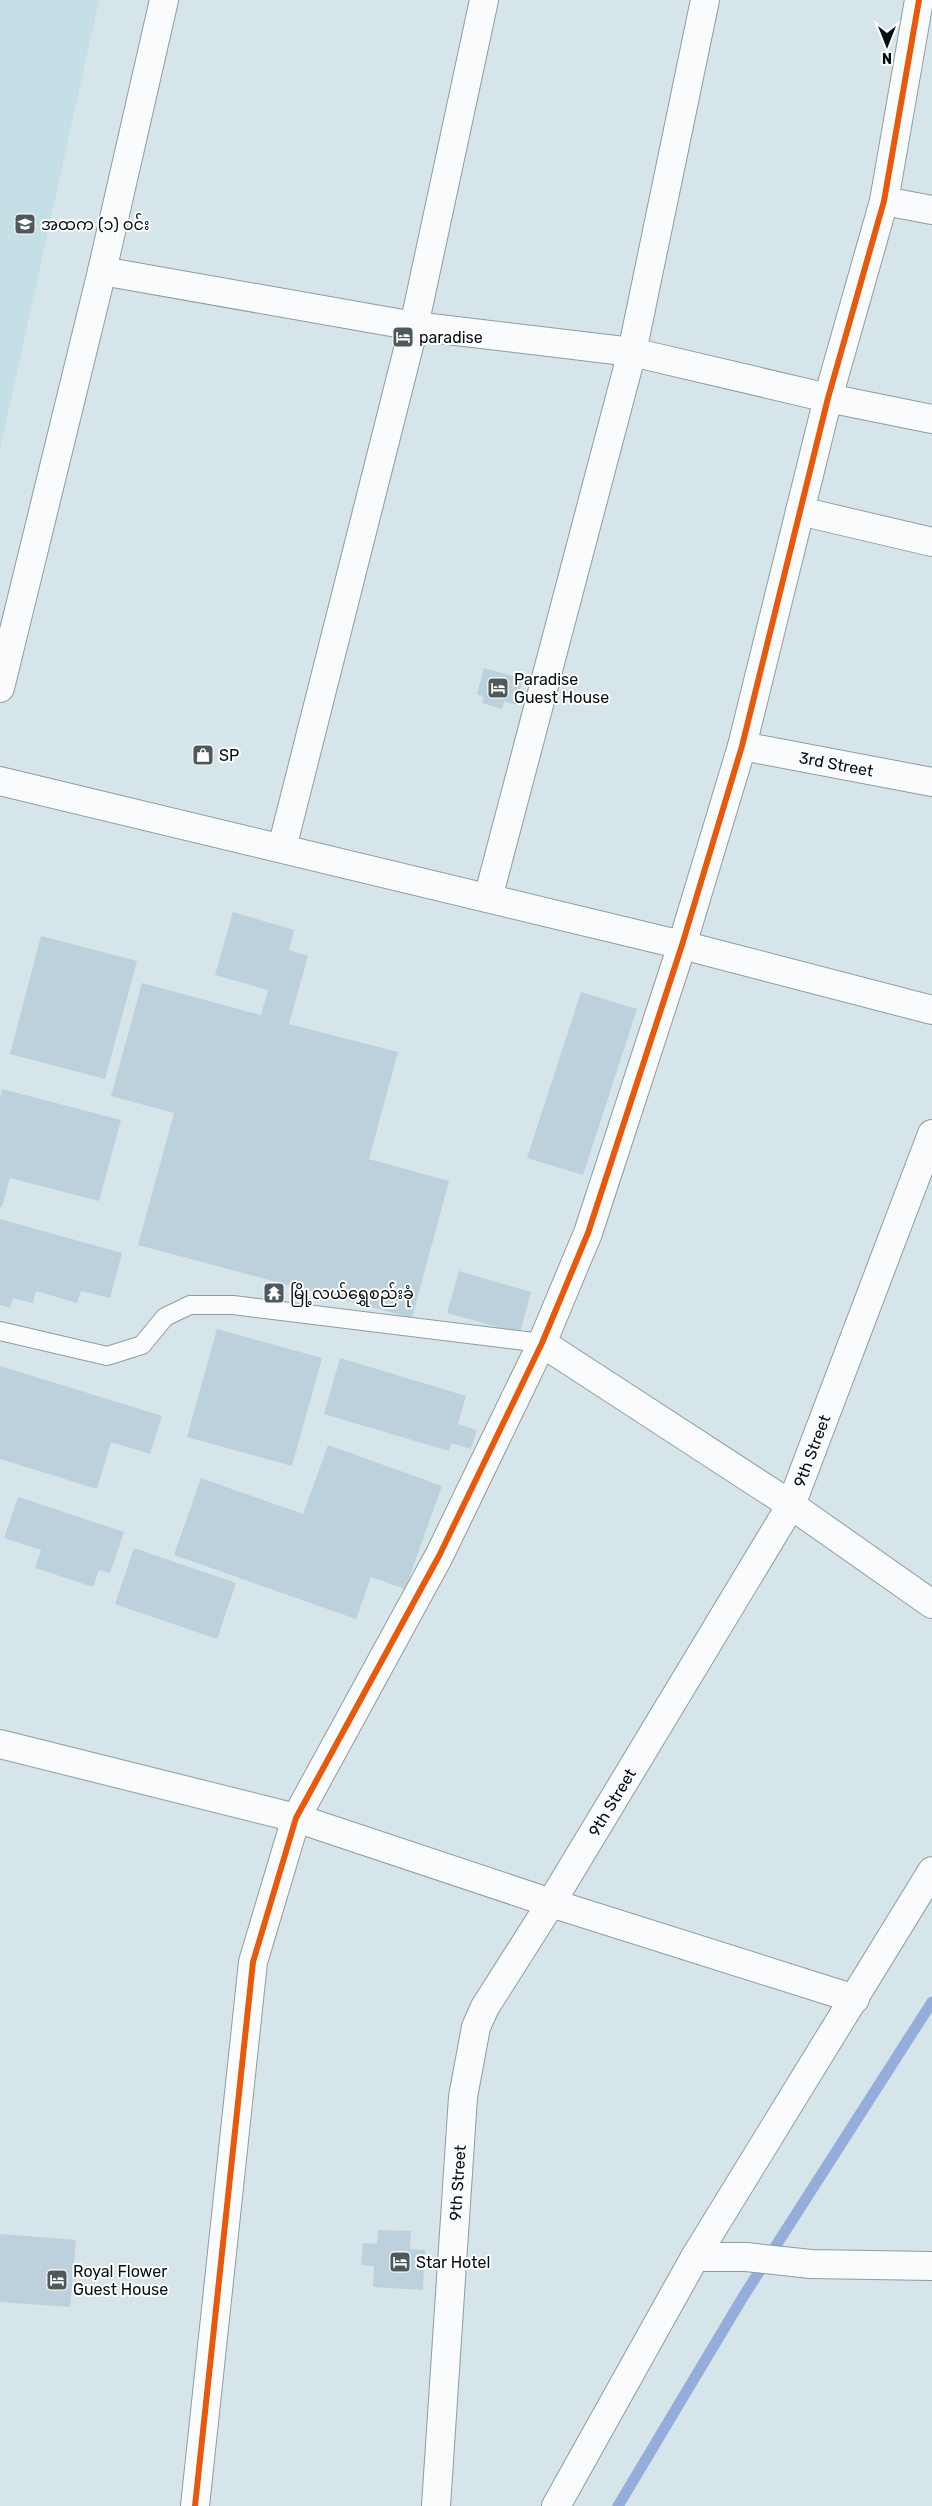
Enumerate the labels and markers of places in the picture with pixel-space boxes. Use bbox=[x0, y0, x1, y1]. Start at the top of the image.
school or university icon: အထက (၁) ဝင်း bbox=[13, 212, 37, 236]
place label: အထက (၁) ဝင်း bbox=[41, 213, 149, 234]
hotel icon: paradise bbox=[391, 325, 415, 349]
place label: paradise bbox=[419, 328, 483, 347]
place label: Paradise Guest House bbox=[514, 670, 609, 707]
hotel icon: Paradise Guest House bbox=[486, 676, 510, 700]
shop icon: SP bbox=[191, 743, 215, 767]
place label: SP bbox=[219, 746, 239, 765]
temple icon: မြို့လယ်ရွှေစည်းခုံ bbox=[262, 1281, 286, 1305]
place label: မြို့လယ်ရွှေစည်းခုံ bbox=[290, 1282, 414, 1308]
hotel icon: Star Hotel bbox=[388, 2250, 412, 2274]
place label: Star Hotel bbox=[416, 2253, 490, 2272]
place label: Royal Flower Guest House bbox=[73, 2262, 168, 2299]
hotel icon: Royal Flower Guest House bbox=[45, 2268, 69, 2292]

